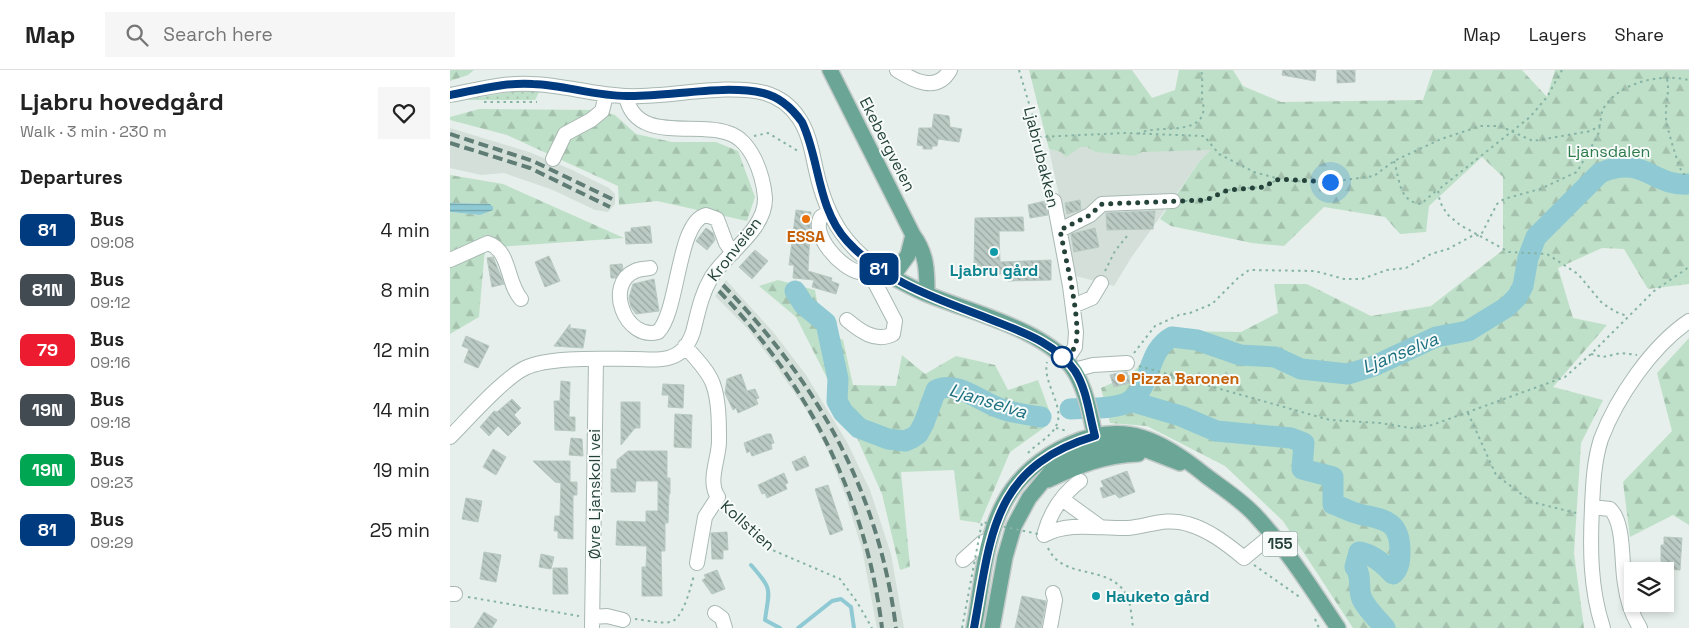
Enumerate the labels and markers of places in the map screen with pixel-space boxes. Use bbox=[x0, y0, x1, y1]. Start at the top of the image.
marker: ESSA bbox=[800, 213, 812, 225]
place label: ESSA bbox=[787, 226, 825, 247]
marker: Ljabru gård bbox=[988, 246, 1000, 258]
place label: Ljabru gård bbox=[950, 260, 1038, 281]
unlabelled marker bbox=[1051, 346, 1073, 368]
place label: Pizza Baronen bbox=[1131, 368, 1239, 389]
marker: Pizza Baronen bbox=[1115, 372, 1127, 384]
place label: Hauketo gård bbox=[1106, 586, 1209, 607]
marker: Hauketo gård bbox=[1090, 590, 1102, 602]

